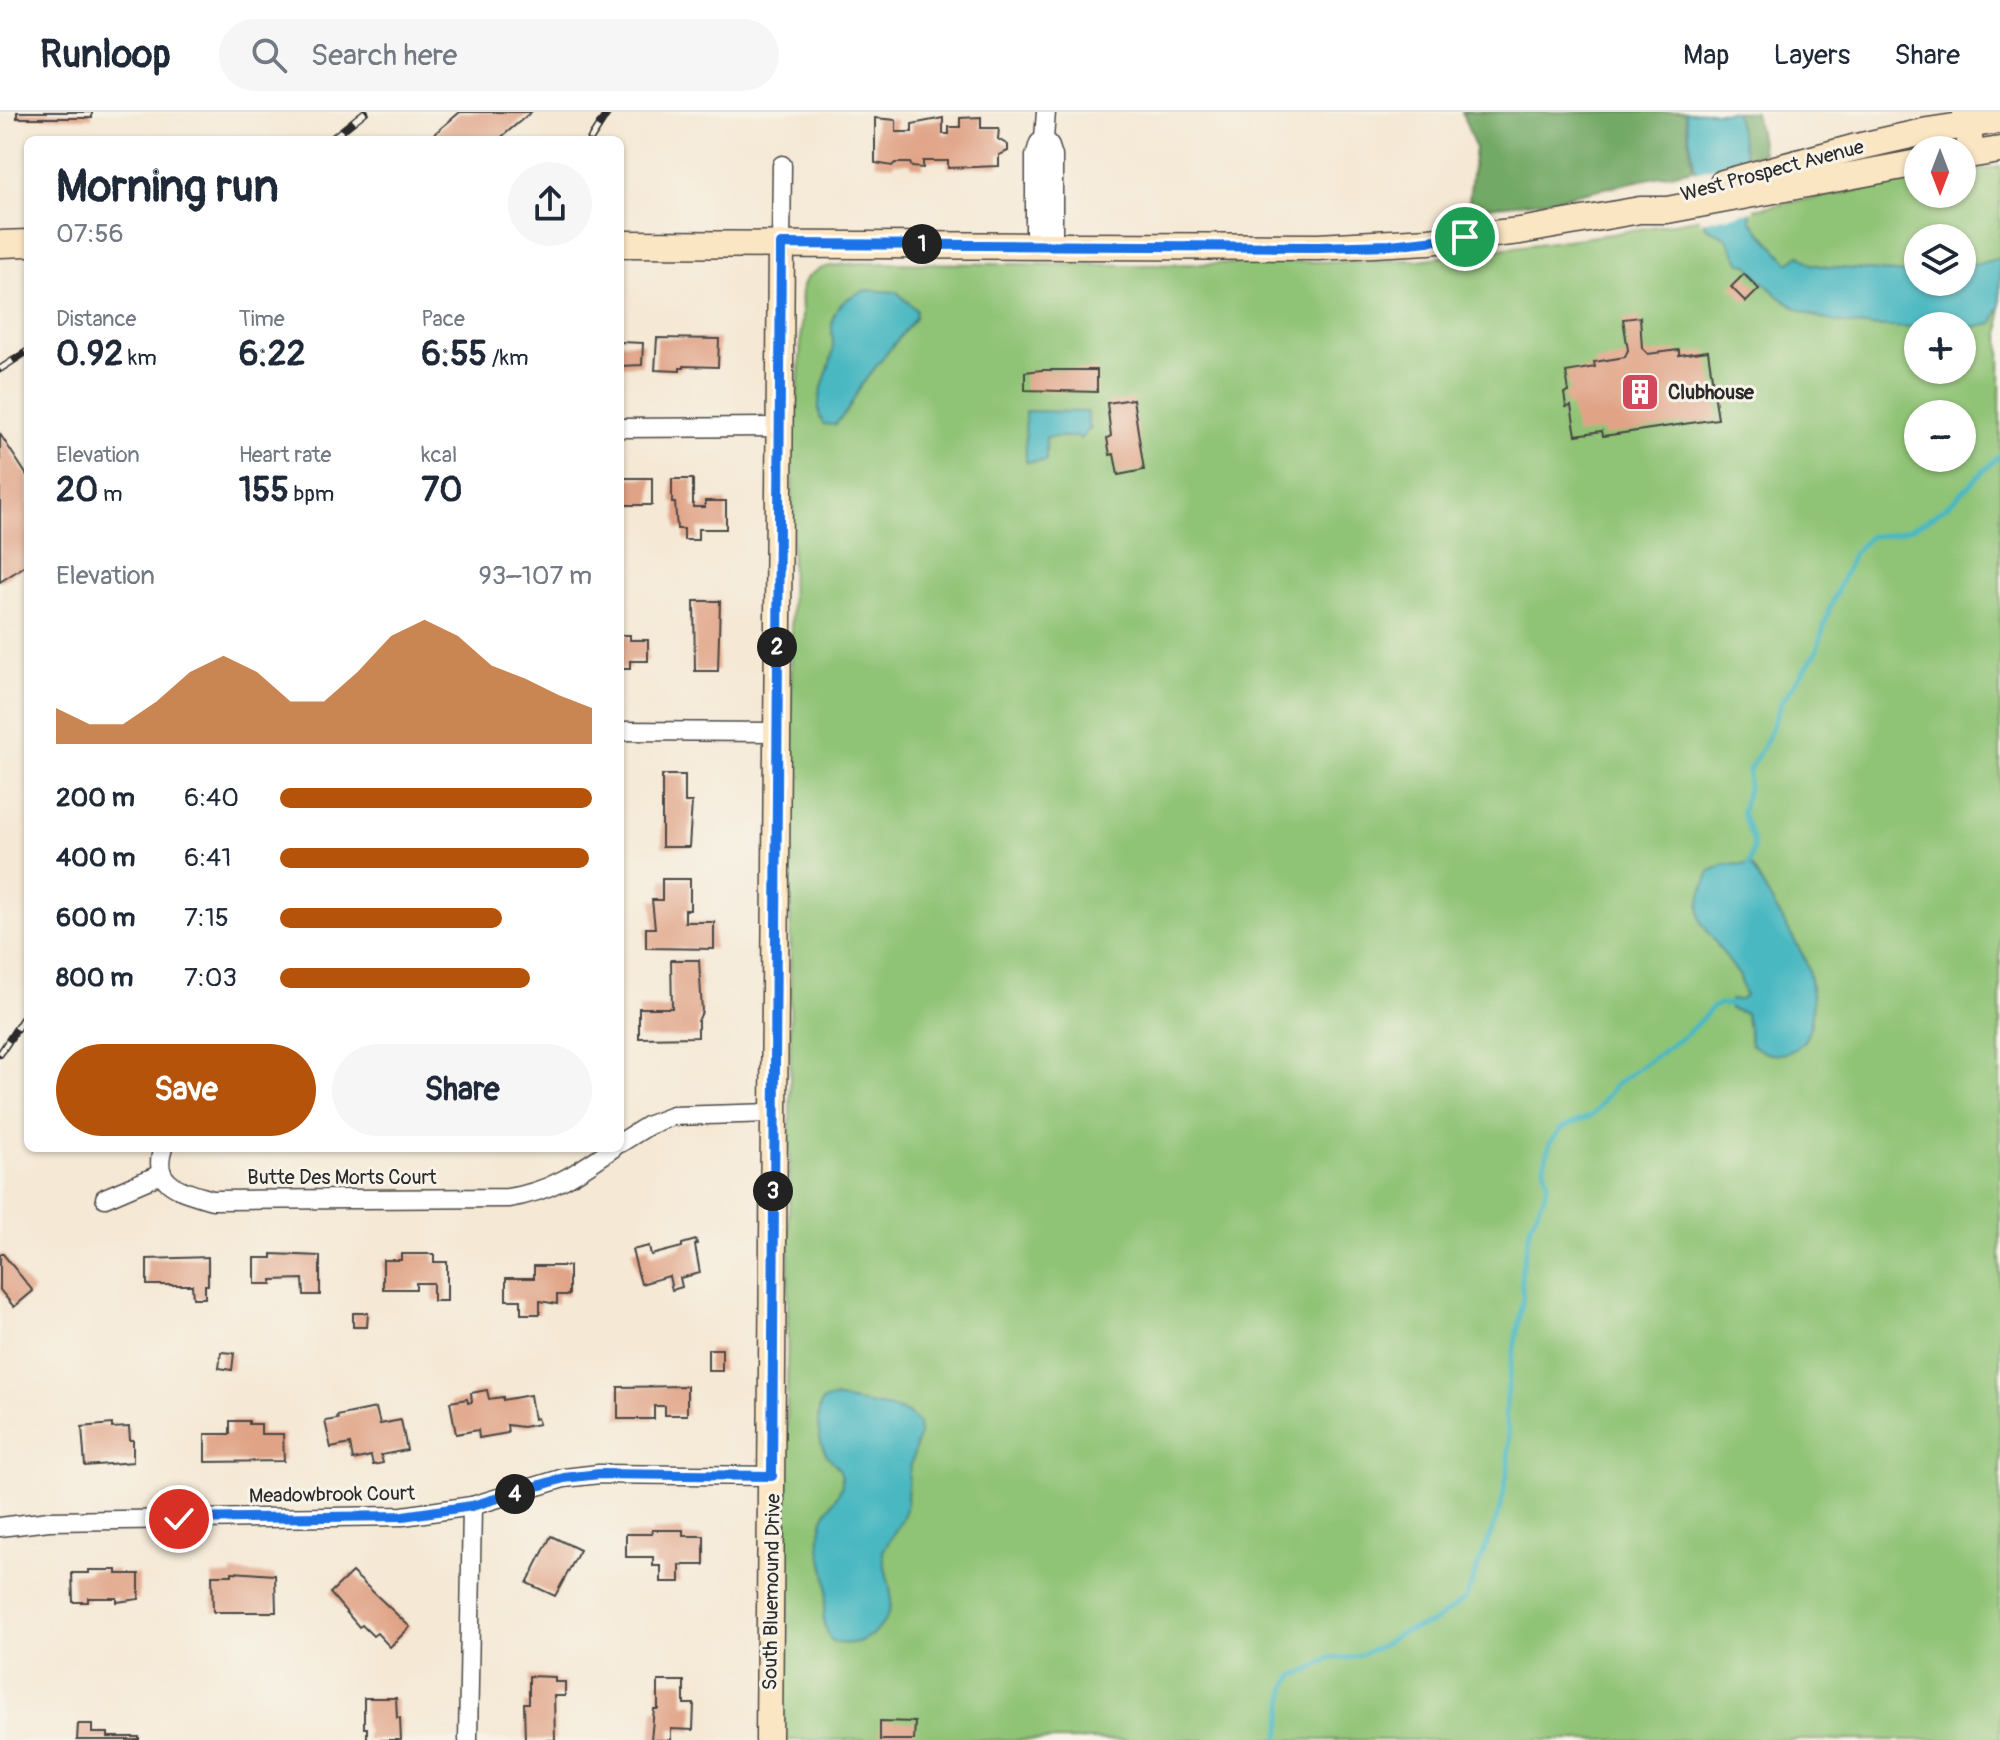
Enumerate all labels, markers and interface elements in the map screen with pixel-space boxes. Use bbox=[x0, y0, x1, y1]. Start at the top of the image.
search box bbox=[219, 19, 779, 91]
text: Runloop bbox=[40, 31, 171, 79]
icon: search bbox=[247, 33, 291, 77]
text: Search here bbox=[311, 37, 457, 74]
text: Map bbox=[1683, 38, 1729, 73]
text: Layers bbox=[1773, 38, 1850, 73]
text: Share bbox=[1894, 38, 1960, 73]
street label: West Prospect Avenue bbox=[1678, 134, 1867, 207]
north arrow bbox=[1904, 136, 1976, 208]
map controls bbox=[1904, 136, 1976, 472]
text: Morning run bbox=[56, 160, 279, 215]
button: share bbox=[508, 162, 592, 246]
pin bbox=[1431, 203, 1499, 271]
icon: arrive bbox=[1443, 215, 1487, 259]
text: 07:56 bbox=[56, 218, 124, 250]
pin: 1 bbox=[902, 224, 942, 264]
button: layers bbox=[1904, 224, 1976, 296]
text: 1 bbox=[918, 230, 926, 258]
text: Distance bbox=[56, 305, 136, 333]
text: Time bbox=[239, 305, 285, 333]
text: Pace bbox=[421, 305, 465, 333]
button: + bbox=[1904, 312, 1976, 384]
text: 0.92 bbox=[56, 333, 123, 376]
text: 6:22 bbox=[239, 333, 306, 376]
text: 6:55 bbox=[421, 333, 487, 376]
text: km bbox=[123, 344, 157, 372]
text: /km bbox=[487, 344, 528, 372]
building icon: Clubhouse bbox=[1619, 371, 1661, 413]
place label: Clubhouse bbox=[1668, 380, 1755, 405]
button: − bbox=[1904, 400, 1976, 472]
text: Elevation bbox=[56, 441, 140, 469]
text: Heart rate bbox=[239, 441, 331, 469]
text: kcal bbox=[421, 441, 457, 469]
text: 20 bbox=[56, 469, 98, 512]
text: 155 bbox=[239, 469, 289, 512]
text: 70 bbox=[421, 469, 463, 512]
text: m bbox=[98, 480, 123, 508]
text: bpm bbox=[289, 480, 334, 508]
text: Elevation bbox=[56, 560, 155, 592]
text: 93–107 m bbox=[478, 560, 592, 592]
pin: 2 bbox=[757, 627, 797, 667]
text: 2 bbox=[771, 633, 783, 661]
text: 200 m bbox=[56, 782, 135, 814]
text: 6:40 bbox=[184, 782, 239, 814]
text: 400 m bbox=[56, 842, 135, 874]
text: 6:41 bbox=[184, 842, 231, 874]
text: 600 m bbox=[56, 902, 135, 934]
text: 7:15 bbox=[184, 902, 229, 934]
text: 800 m bbox=[56, 962, 133, 994]
text: 7:03 bbox=[184, 962, 237, 994]
button: Save bbox=[56, 1044, 316, 1136]
button: Share bbox=[332, 1044, 592, 1136]
street label: Butte Des Morts Court bbox=[247, 1165, 438, 1190]
pin: 3 bbox=[753, 1171, 793, 1211]
text: 3 bbox=[767, 1177, 779, 1205]
pin: 4 bbox=[495, 1474, 535, 1514]
text: 4 bbox=[509, 1480, 521, 1508]
street label: Meadowbrook Court bbox=[249, 1481, 416, 1508]
pin bbox=[145, 1485, 213, 1553]
street label: South Bluemound Drive bbox=[757, 1493, 786, 1691]
icon: check bbox=[157, 1497, 201, 1541]

